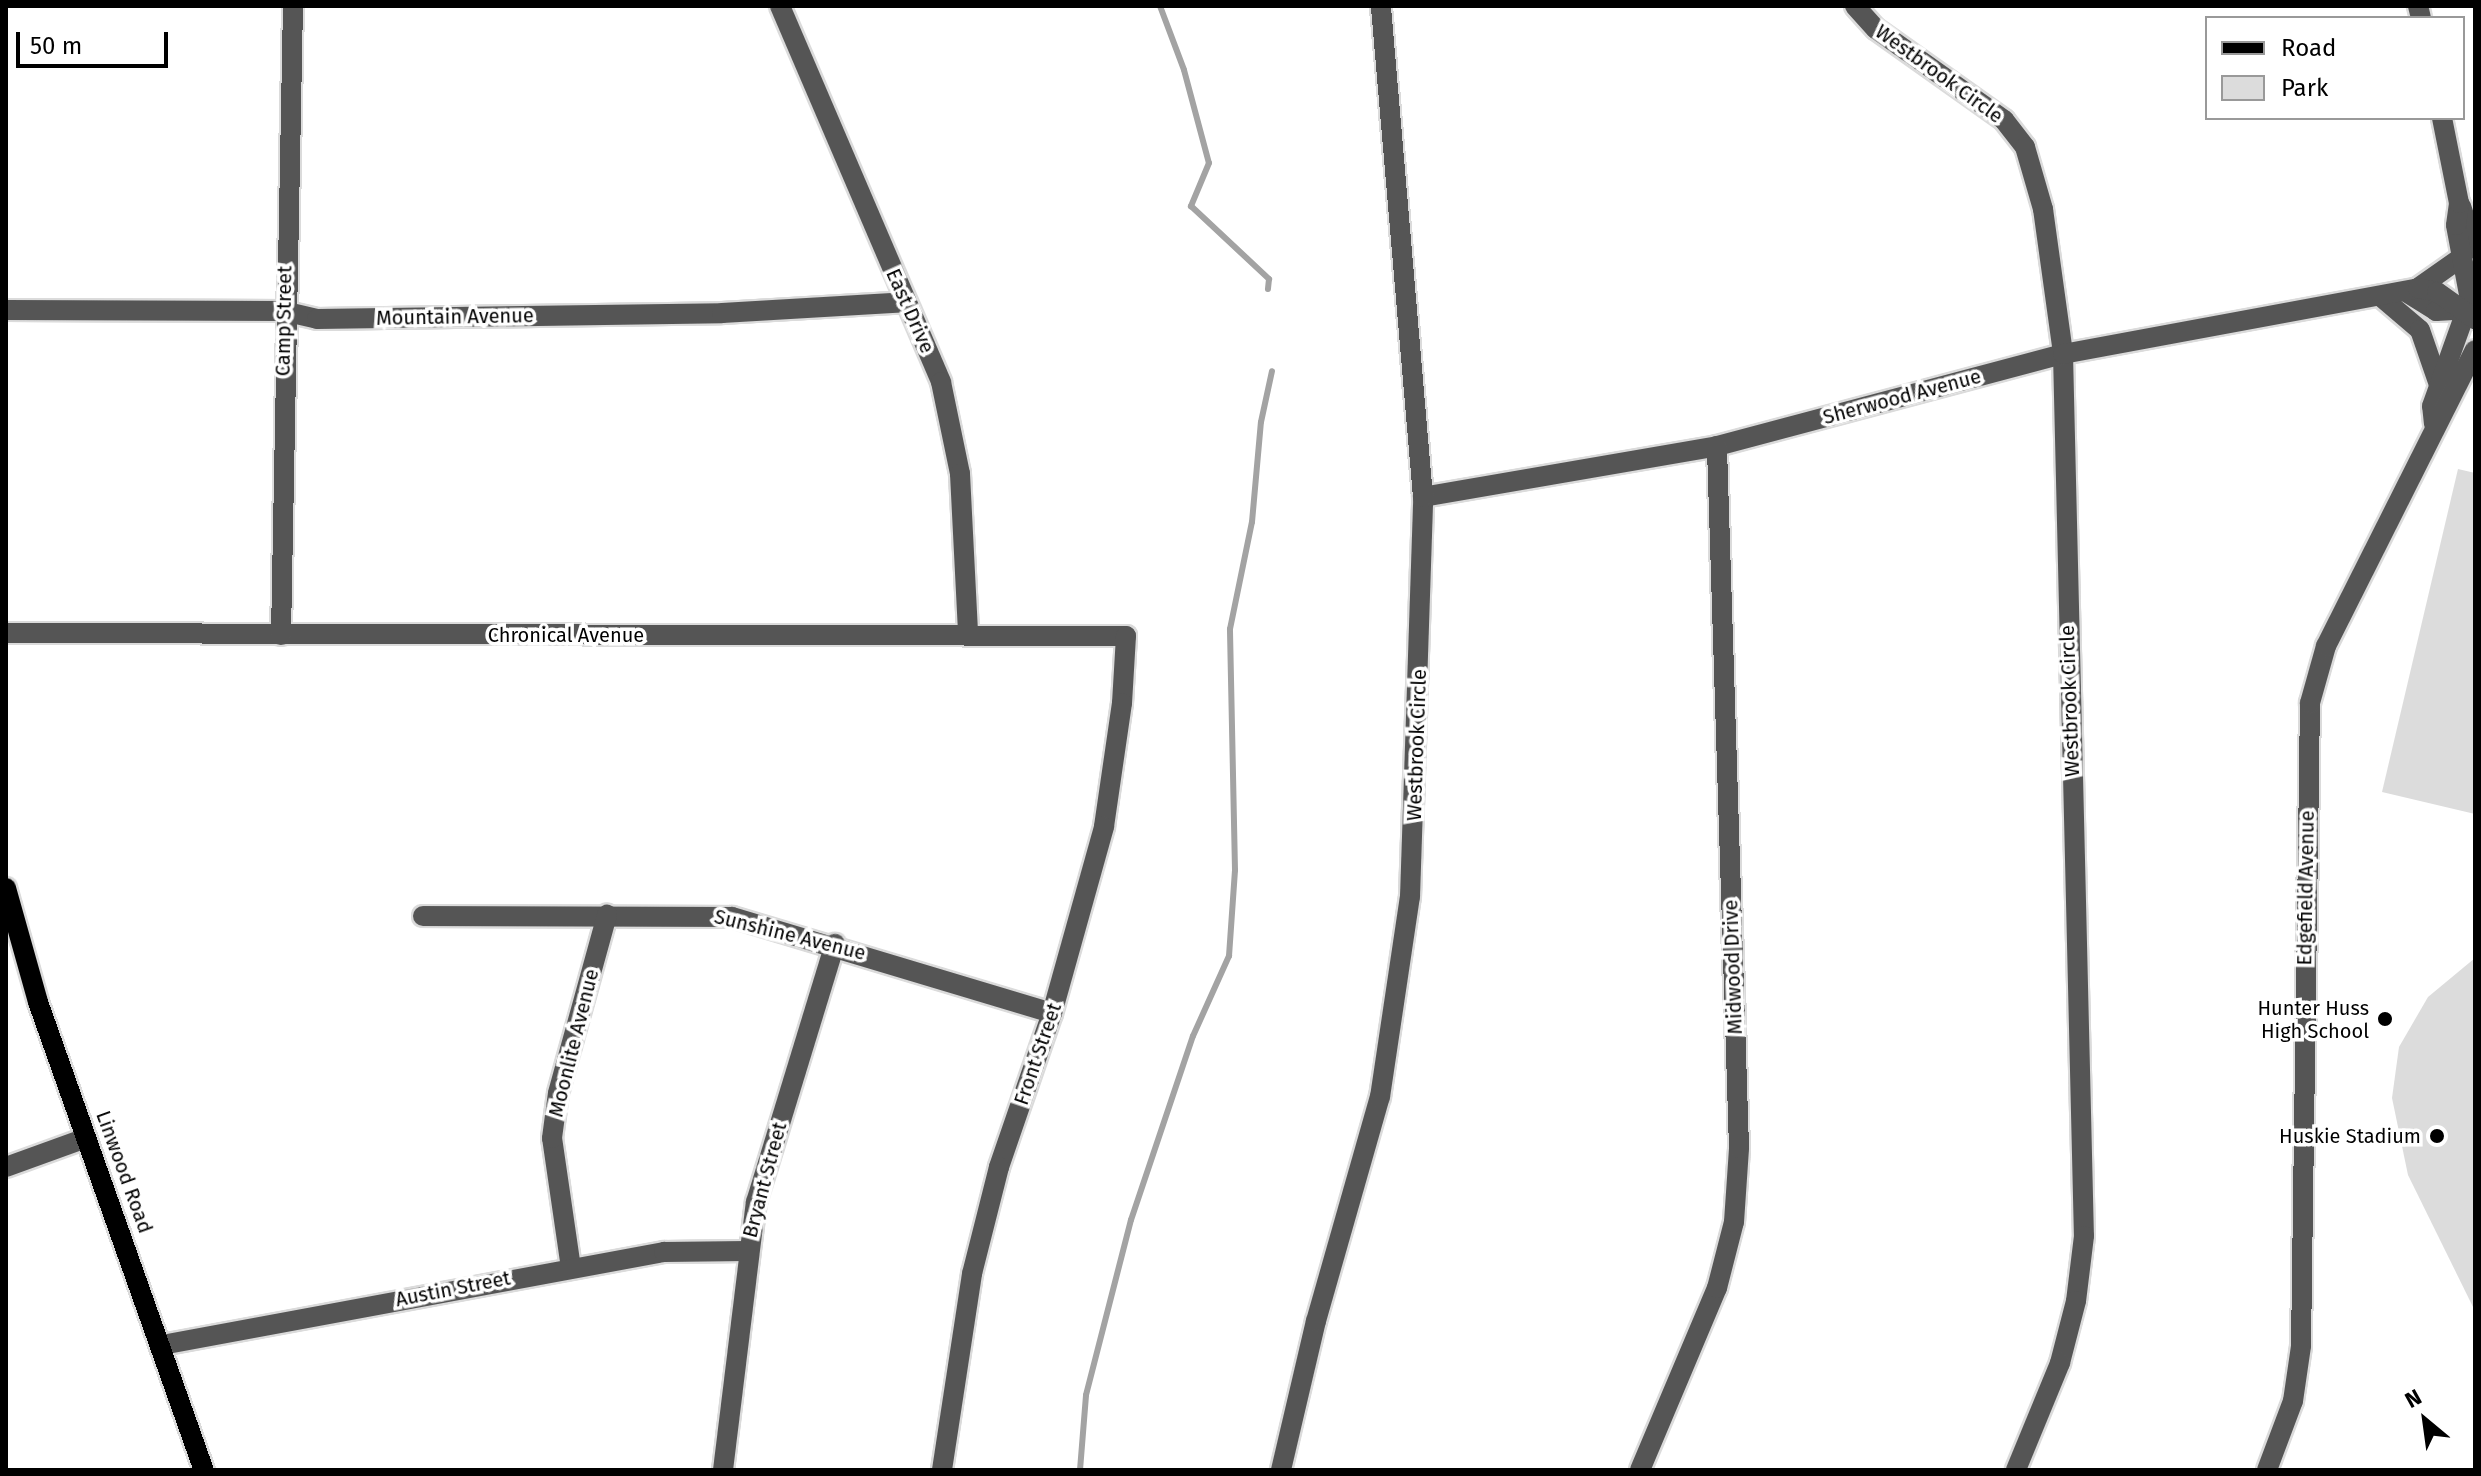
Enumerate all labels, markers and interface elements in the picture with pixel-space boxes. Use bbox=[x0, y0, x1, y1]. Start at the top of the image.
scale bar bbox=[20, 16, 172, 66]
legend bbox=[2205, 16, 2465, 120]
street label: Westbrook Circle bbox=[1871, 20, 2007, 128]
text: 50 m bbox=[30, 32, 82, 60]
text: Road bbox=[2281, 34, 2336, 62]
text: Park bbox=[2281, 74, 2328, 102]
street label: East Drive bbox=[881, 265, 939, 357]
street label: Camp Street bbox=[271, 266, 297, 376]
street label: Mountain Avenue bbox=[376, 304, 534, 330]
street label: Sherwood Avenue bbox=[1820, 364, 1984, 430]
street label: Chronical Avenue bbox=[488, 623, 644, 647]
street label: Westbrook Circle bbox=[2055, 625, 2085, 777]
street label: Westbrook Circle bbox=[1402, 669, 1432, 821]
street label: Edgefield Avenue bbox=[2293, 810, 2319, 966]
street label: Midwood Drive bbox=[1719, 899, 1747, 1035]
street label: Sunshine Avenue bbox=[712, 905, 868, 965]
street label: Moonlite Avenue bbox=[544, 967, 604, 1119]
place label: Hunter Huss High School bbox=[2257, 996, 2369, 1043]
street label: Front Street bbox=[1009, 1000, 1067, 1108]
marker: Hunter Huss High School bbox=[2376, 1010, 2394, 1028]
street label: Linwood Road bbox=[91, 1108, 157, 1236]
street label: Bryant Street bbox=[738, 1120, 792, 1240]
place label: Huskie Stadium bbox=[2279, 1124, 2421, 1148]
marker: Huskie Stadium bbox=[2428, 1127, 2446, 1145]
street label: Austin Street bbox=[393, 1266, 513, 1312]
north arrow bbox=[2385, 1380, 2465, 1460]
text: N bbox=[2400, 1383, 2426, 1414]

